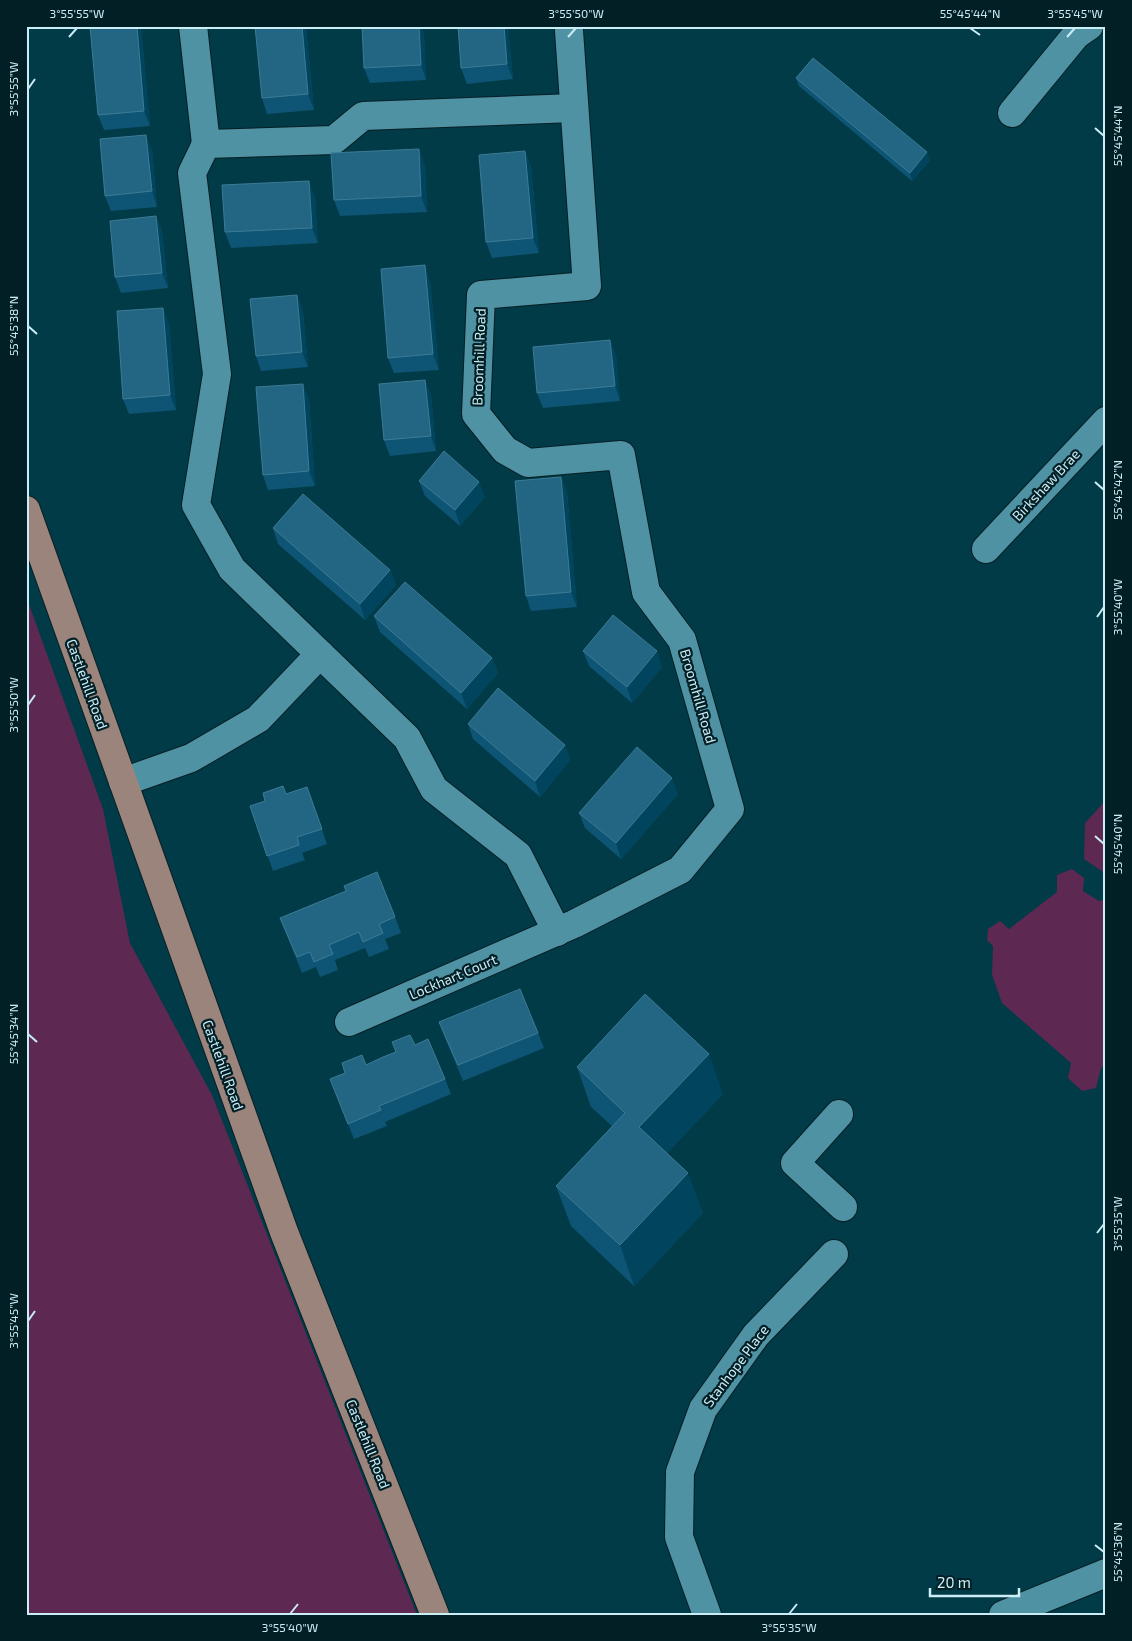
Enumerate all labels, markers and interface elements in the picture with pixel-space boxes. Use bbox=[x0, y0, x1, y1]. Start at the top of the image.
text: 3°55'55"W bbox=[50, 6, 104, 20]
text: 3°55'50"W bbox=[548, 6, 604, 20]
text: 55°45'44"N bbox=[940, 6, 1000, 20]
text: 3°55'45"W bbox=[1047, 6, 1103, 20]
text: 3°55'55"W bbox=[6, 62, 20, 116]
text: 55°45'44"N bbox=[1110, 106, 1124, 166]
text: 55°45'38"N bbox=[6, 296, 20, 356]
street label: Broomhill Road bbox=[468, 308, 489, 406]
street label: Birkshaw Brae bbox=[1008, 445, 1083, 524]
text: 55°45'42"N bbox=[1110, 460, 1124, 520]
text: 3°55'40"W bbox=[1110, 579, 1124, 635]
street label: Castlehill Road bbox=[63, 636, 112, 731]
street label: Broomhill Road bbox=[677, 647, 720, 745]
text: 3°55'50"W bbox=[6, 677, 20, 733]
text: 55°45'40"N bbox=[1110, 814, 1124, 874]
street label: Lockhart Court bbox=[406, 950, 499, 1003]
text: 55°45'34"N bbox=[6, 1004, 20, 1064]
street label: Castlehill Road bbox=[199, 1017, 248, 1112]
text: 3°55'35"W bbox=[1110, 1196, 1124, 1252]
text: 3°55'45"W bbox=[6, 1293, 20, 1349]
street label: Stanhope Place bbox=[699, 1321, 772, 1410]
street label: Castlehill Road bbox=[343, 1397, 394, 1491]
text: 55°45'36"N bbox=[1110, 1522, 1124, 1582]
scale bar bbox=[930, 1566, 1018, 1598]
text: 20 m bbox=[937, 1573, 971, 1591]
text: 3°55'40"W bbox=[262, 1620, 318, 1634]
text: 3°55'35"W bbox=[761, 1620, 817, 1634]

